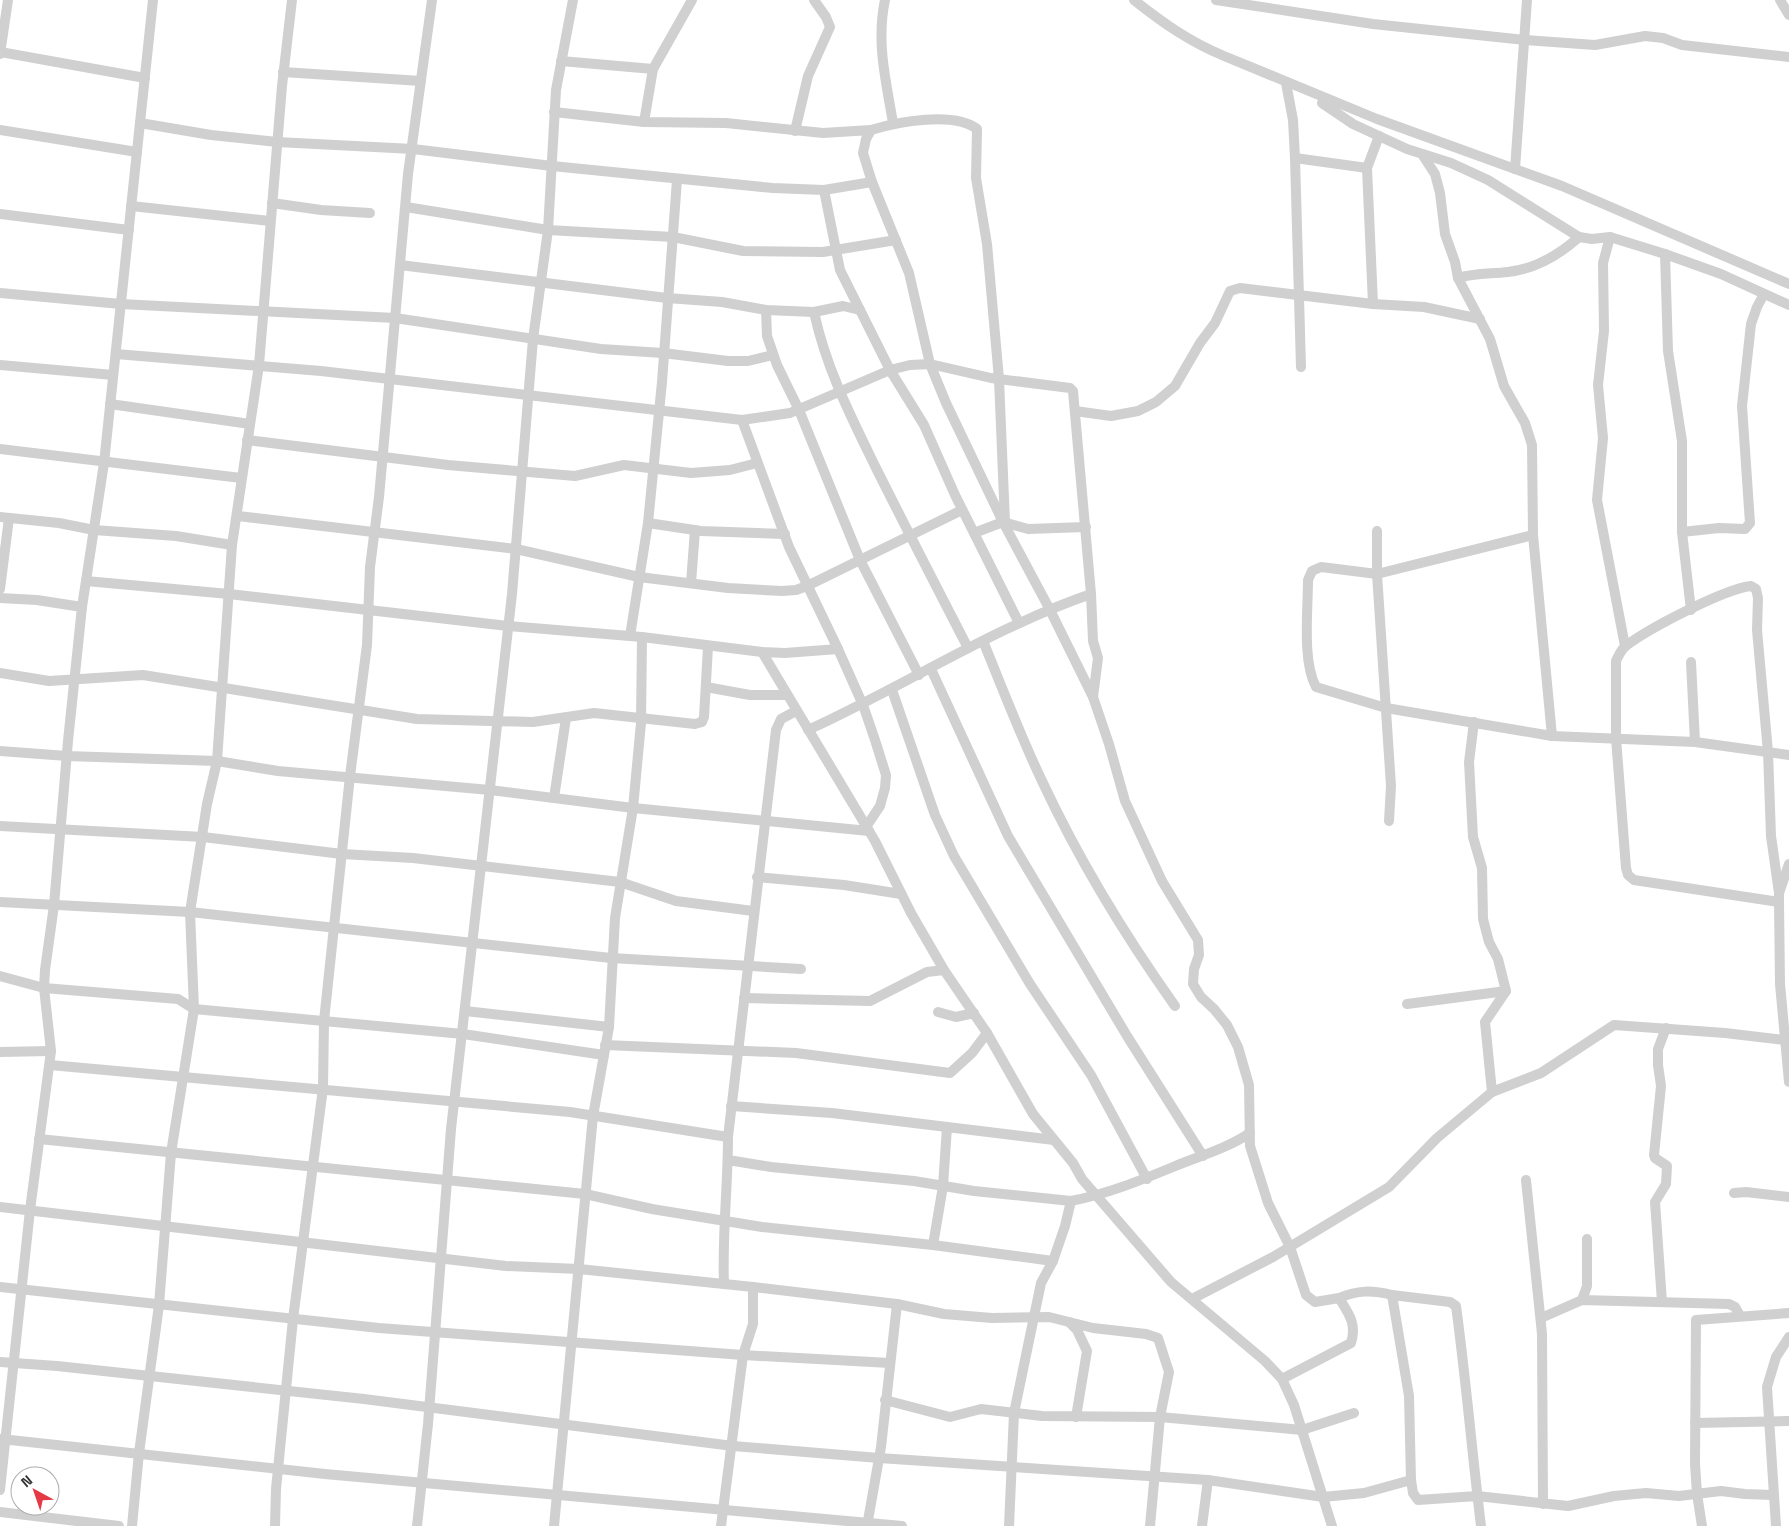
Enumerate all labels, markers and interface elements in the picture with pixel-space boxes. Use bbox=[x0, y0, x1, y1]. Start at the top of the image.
north arrow bbox=[10, 1466, 60, 1516]
text: N bbox=[17, 1471, 36, 1491]

